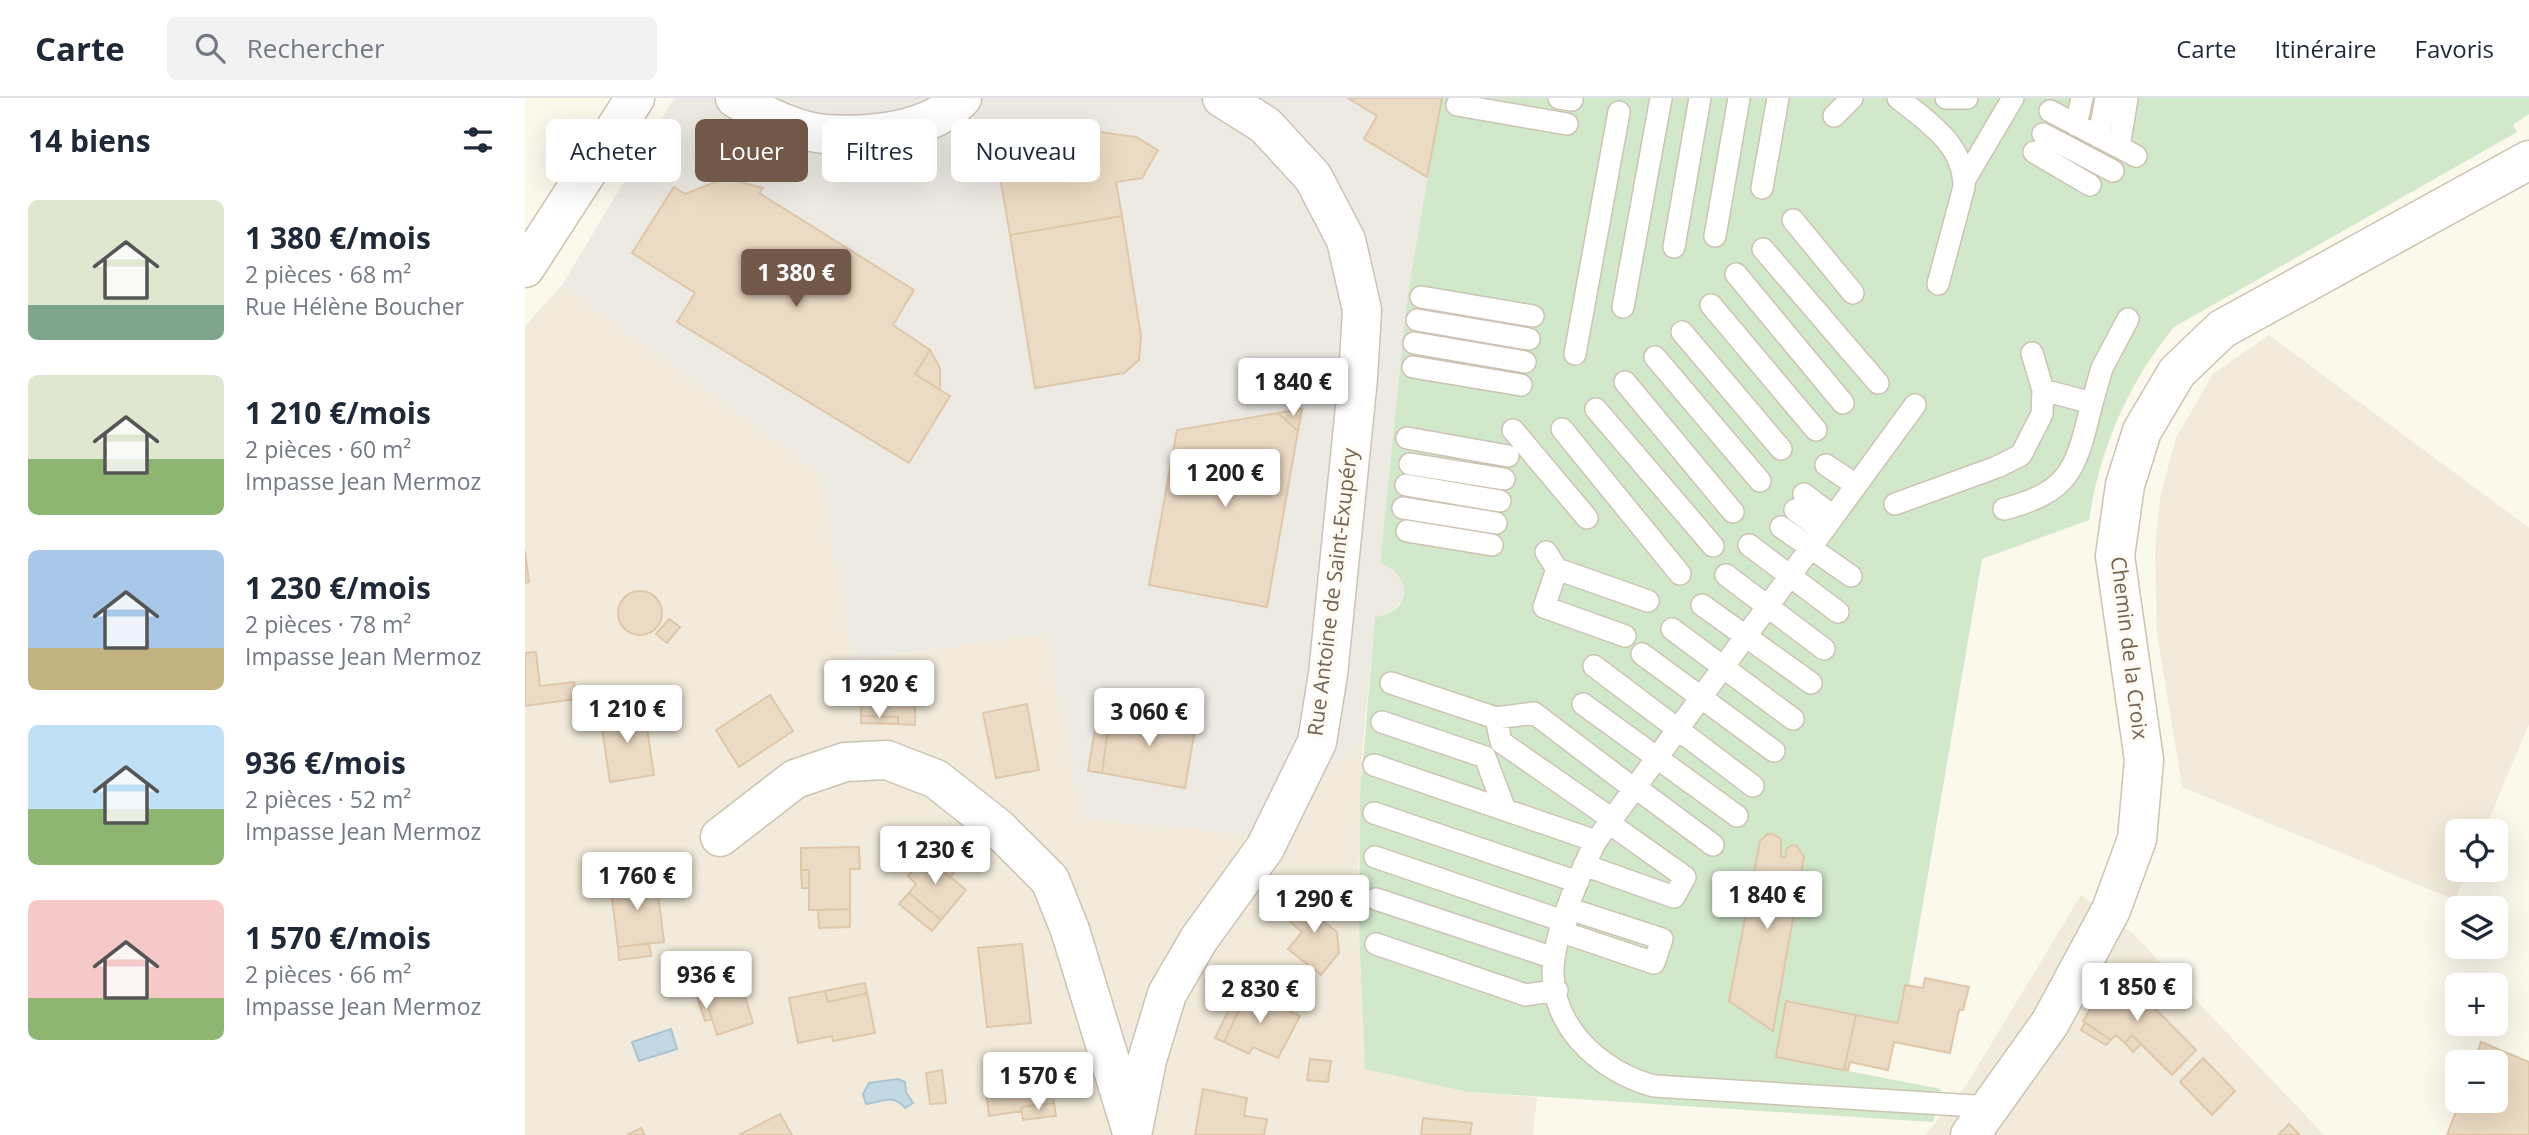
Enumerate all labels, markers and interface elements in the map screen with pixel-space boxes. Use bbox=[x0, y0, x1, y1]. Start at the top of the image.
search box bbox=[167, 17, 657, 80]
text: Carte bbox=[35, 26, 125, 71]
icon: search bbox=[191, 29, 229, 67]
text: Rechercher bbox=[247, 30, 385, 66]
text: Carte bbox=[2176, 32, 2237, 65]
text: Itinéraire bbox=[2275, 32, 2377, 65]
text: Favoris bbox=[2415, 32, 2494, 65]
chip: Acheter bbox=[546, 119, 681, 182]
chip: Louer bbox=[695, 119, 808, 182]
chip: Filtres bbox=[822, 119, 937, 182]
chip: Nouveau bbox=[951, 119, 1100, 182]
text: 14 biens bbox=[28, 120, 151, 161]
icon: filters bbox=[459, 121, 497, 159]
text: 1 380 €/mois bbox=[245, 217, 431, 258]
icon: home bbox=[84, 228, 168, 312]
pin: 1 380 € bbox=[731, 250, 861, 309]
text: 1 380 € bbox=[757, 256, 835, 288]
text: 2 pièces · 68 m² bbox=[245, 258, 411, 290]
text: Rue Hélène Boucher bbox=[245, 290, 464, 322]
pin: 1 840 € bbox=[1228, 358, 1358, 418]
text: 1 840 € bbox=[1254, 365, 1332, 397]
text: 1 210 €/mois bbox=[245, 392, 431, 433]
icon: home bbox=[84, 403, 168, 487]
text: 2 pièces · 60 m² bbox=[245, 433, 411, 465]
street label: Rue Antoine de Saint-Exupéry bbox=[1300, 446, 1364, 737]
pin: 1 200 € bbox=[1160, 450, 1290, 509]
text: 1 200 € bbox=[1186, 456, 1264, 488]
text: Impasse Jean Mermoz bbox=[245, 465, 481, 497]
street label: Chemin de la Croix bbox=[2105, 555, 2155, 741]
text: 1 230 €/mois bbox=[245, 567, 431, 608]
icon: home bbox=[84, 578, 168, 662]
text: 2 pièces · 78 m² bbox=[245, 608, 411, 640]
text: Impasse Jean Mermoz bbox=[245, 640, 481, 672]
pin: 1 920 € bbox=[814, 660, 944, 720]
text: 1 920 € bbox=[840, 667, 918, 699]
pin: 1 210 € bbox=[562, 686, 692, 745]
pin: 3 060 € bbox=[1084, 688, 1214, 748]
text: 1 210 € bbox=[588, 692, 666, 724]
text: 3 060 € bbox=[1110, 695, 1188, 727]
text: 936 €/mois bbox=[245, 742, 406, 783]
icon: home bbox=[84, 753, 168, 837]
text: 2 pièces · 52 m² bbox=[245, 783, 411, 815]
text: Impasse Jean Mermoz bbox=[245, 815, 481, 847]
map controls bbox=[2445, 819, 2508, 1113]
button: locate bbox=[2445, 819, 2508, 882]
pin: 1 230 € bbox=[870, 826, 1000, 886]
text: 1 230 € bbox=[896, 833, 974, 865]
pin: 1 760 € bbox=[572, 852, 702, 912]
text: 1 760 € bbox=[598, 859, 676, 891]
pin: 1 840 € bbox=[1702, 872, 1832, 931]
pin: 1 290 € bbox=[1249, 876, 1379, 935]
text: 1 840 € bbox=[1728, 878, 1806, 910]
text: 1 290 € bbox=[1275, 882, 1353, 914]
button: layers bbox=[2445, 896, 2508, 959]
text: 1 570 €/mois bbox=[245, 917, 431, 958]
icon: home bbox=[84, 928, 168, 1012]
pin: 936 € bbox=[657, 951, 755, 1011]
text: 2 pièces · 66 m² bbox=[245, 958, 411, 990]
text: 936 € bbox=[677, 958, 735, 990]
pin: 1 850 € bbox=[2072, 964, 2202, 1023]
pin: 2 830 € bbox=[1195, 965, 1325, 1025]
text: 1 850 € bbox=[2098, 970, 2176, 1002]
text: 2 830 € bbox=[1221, 972, 1299, 1004]
button: + bbox=[2445, 973, 2508, 1036]
text: Impasse Jean Mermoz bbox=[245, 990, 481, 1022]
button: − bbox=[2445, 1050, 2508, 1113]
pin: 1 570 € bbox=[973, 1052, 1103, 1112]
text: 1 570 € bbox=[999, 1059, 1077, 1091]

